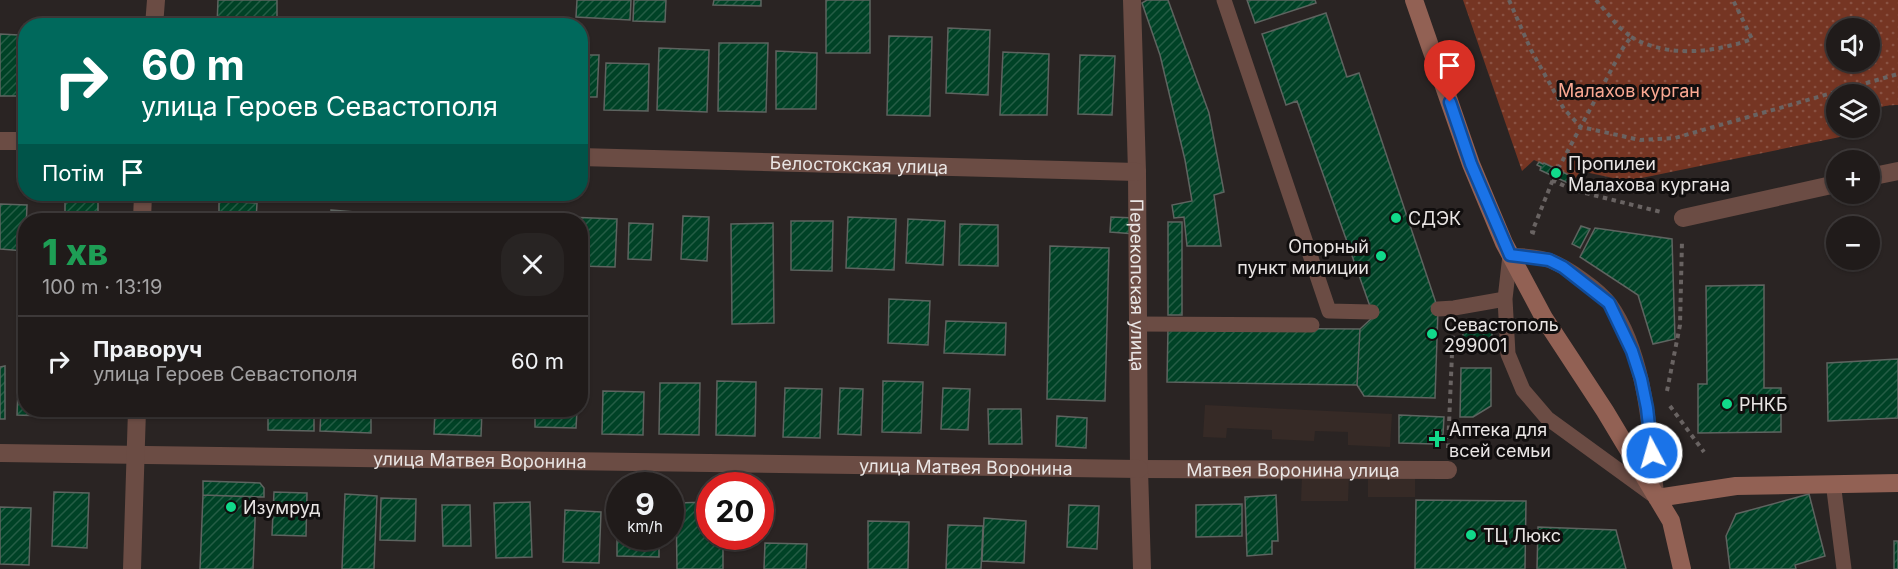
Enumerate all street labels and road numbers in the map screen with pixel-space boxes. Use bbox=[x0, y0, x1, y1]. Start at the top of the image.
street label: Белостокская улица bbox=[770, 152, 948, 177]
street label: Перекопская улица bbox=[1127, 199, 1149, 371]
street label: улица Матвея Воронина bbox=[373, 448, 587, 472]
street label: улица Матвея Воронина bbox=[859, 455, 1073, 479]
street label: Матвея Воронина улица bbox=[1186, 459, 1400, 480]

